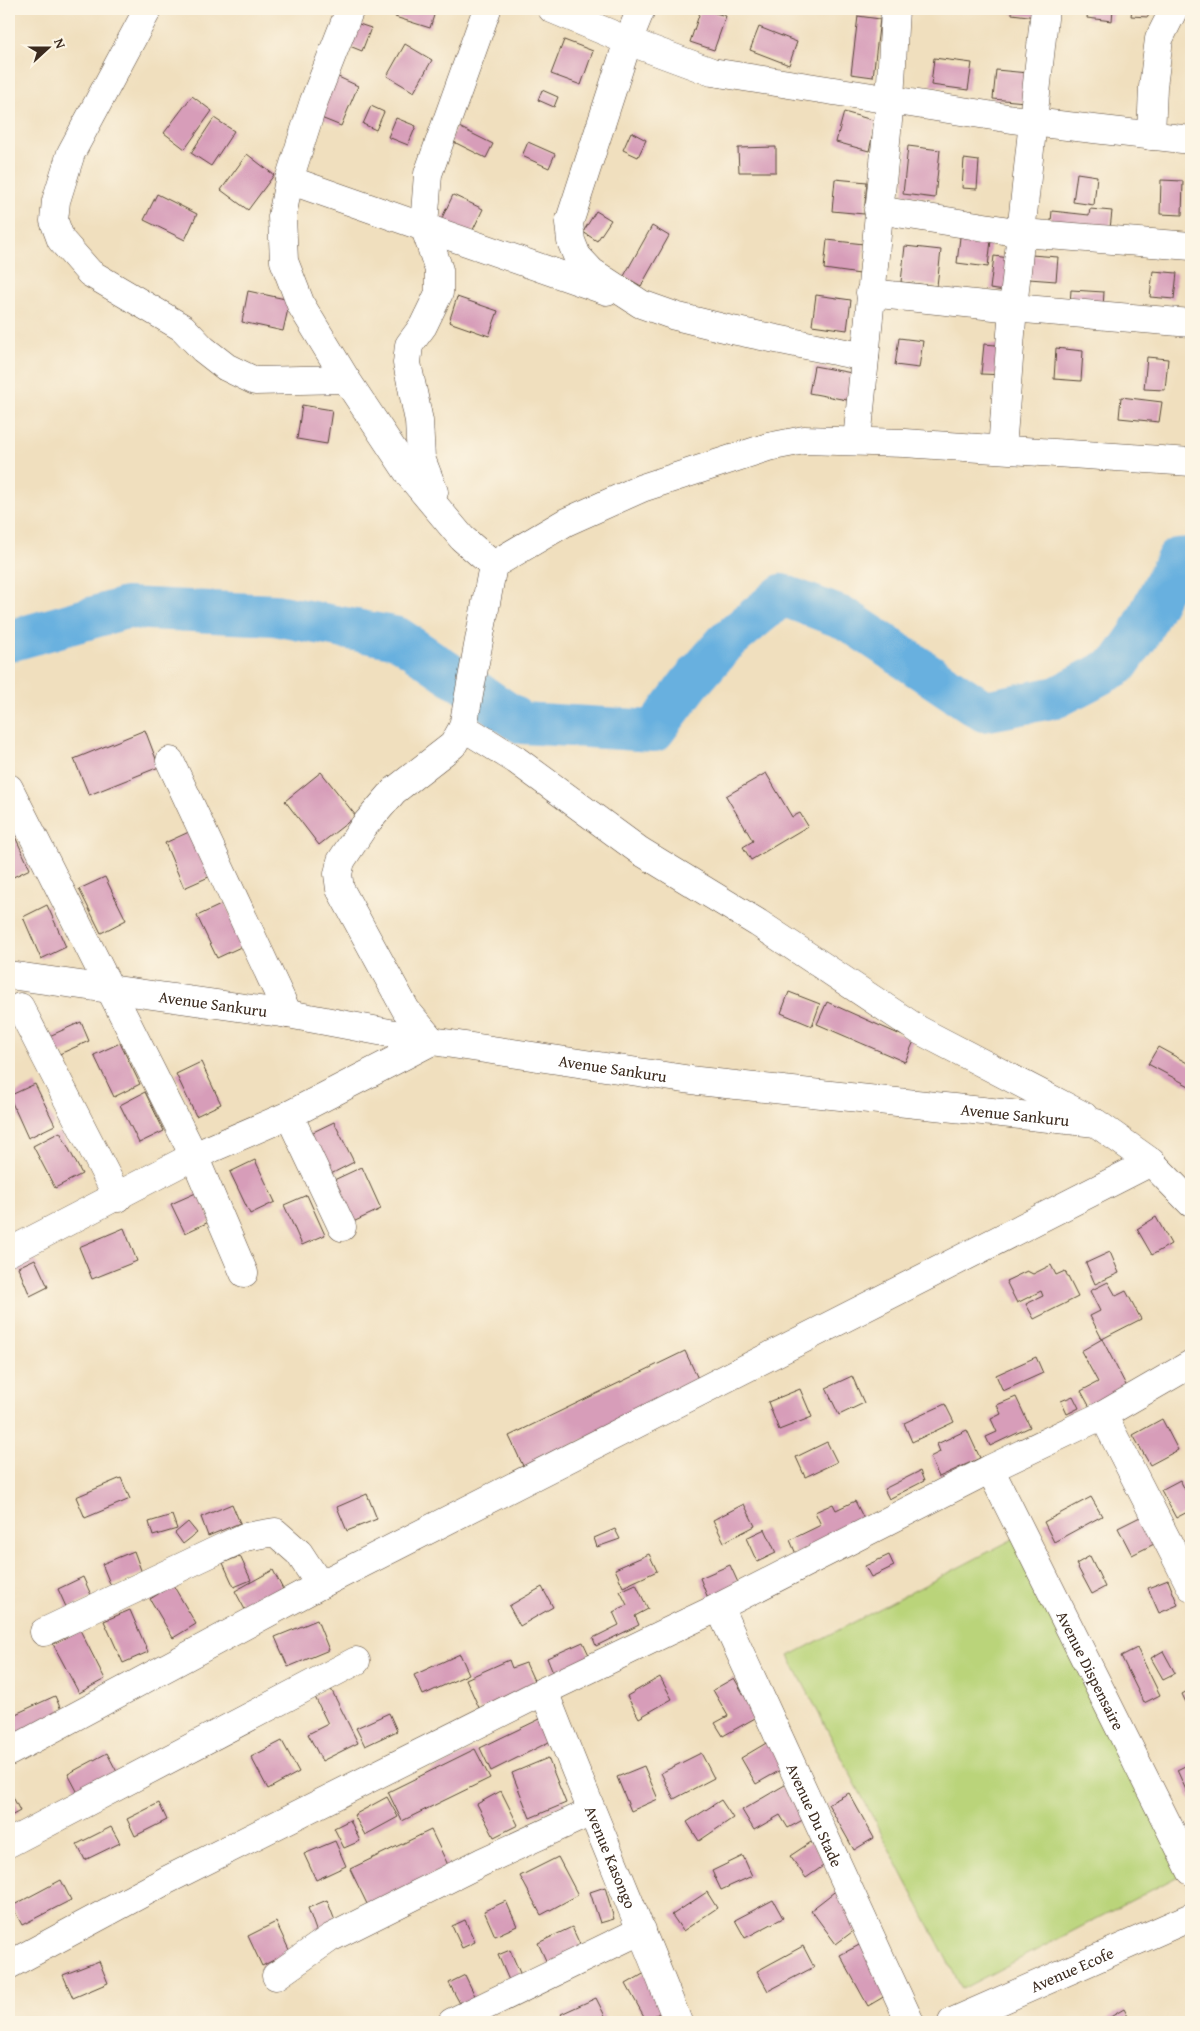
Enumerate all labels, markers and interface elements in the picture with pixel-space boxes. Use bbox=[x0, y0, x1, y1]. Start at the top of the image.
north arrow bbox=[22, 22, 72, 72]
text: N bbox=[49, 35, 71, 52]
street label: Avenue Sankuru bbox=[157, 984, 269, 1023]
street label: Avenue Sankuru bbox=[557, 1048, 669, 1088]
street label: Avenue Sankuru bbox=[960, 1097, 1071, 1132]
street label: Avenue Dispensaire bbox=[1051, 1606, 1131, 1734]
street label: Avenue Du Stade bbox=[780, 1759, 849, 1871]
street label: Avenue Kasongo bbox=[579, 1802, 643, 1912]
street label: Avenue Ecofe bbox=[1026, 1940, 1117, 1998]

